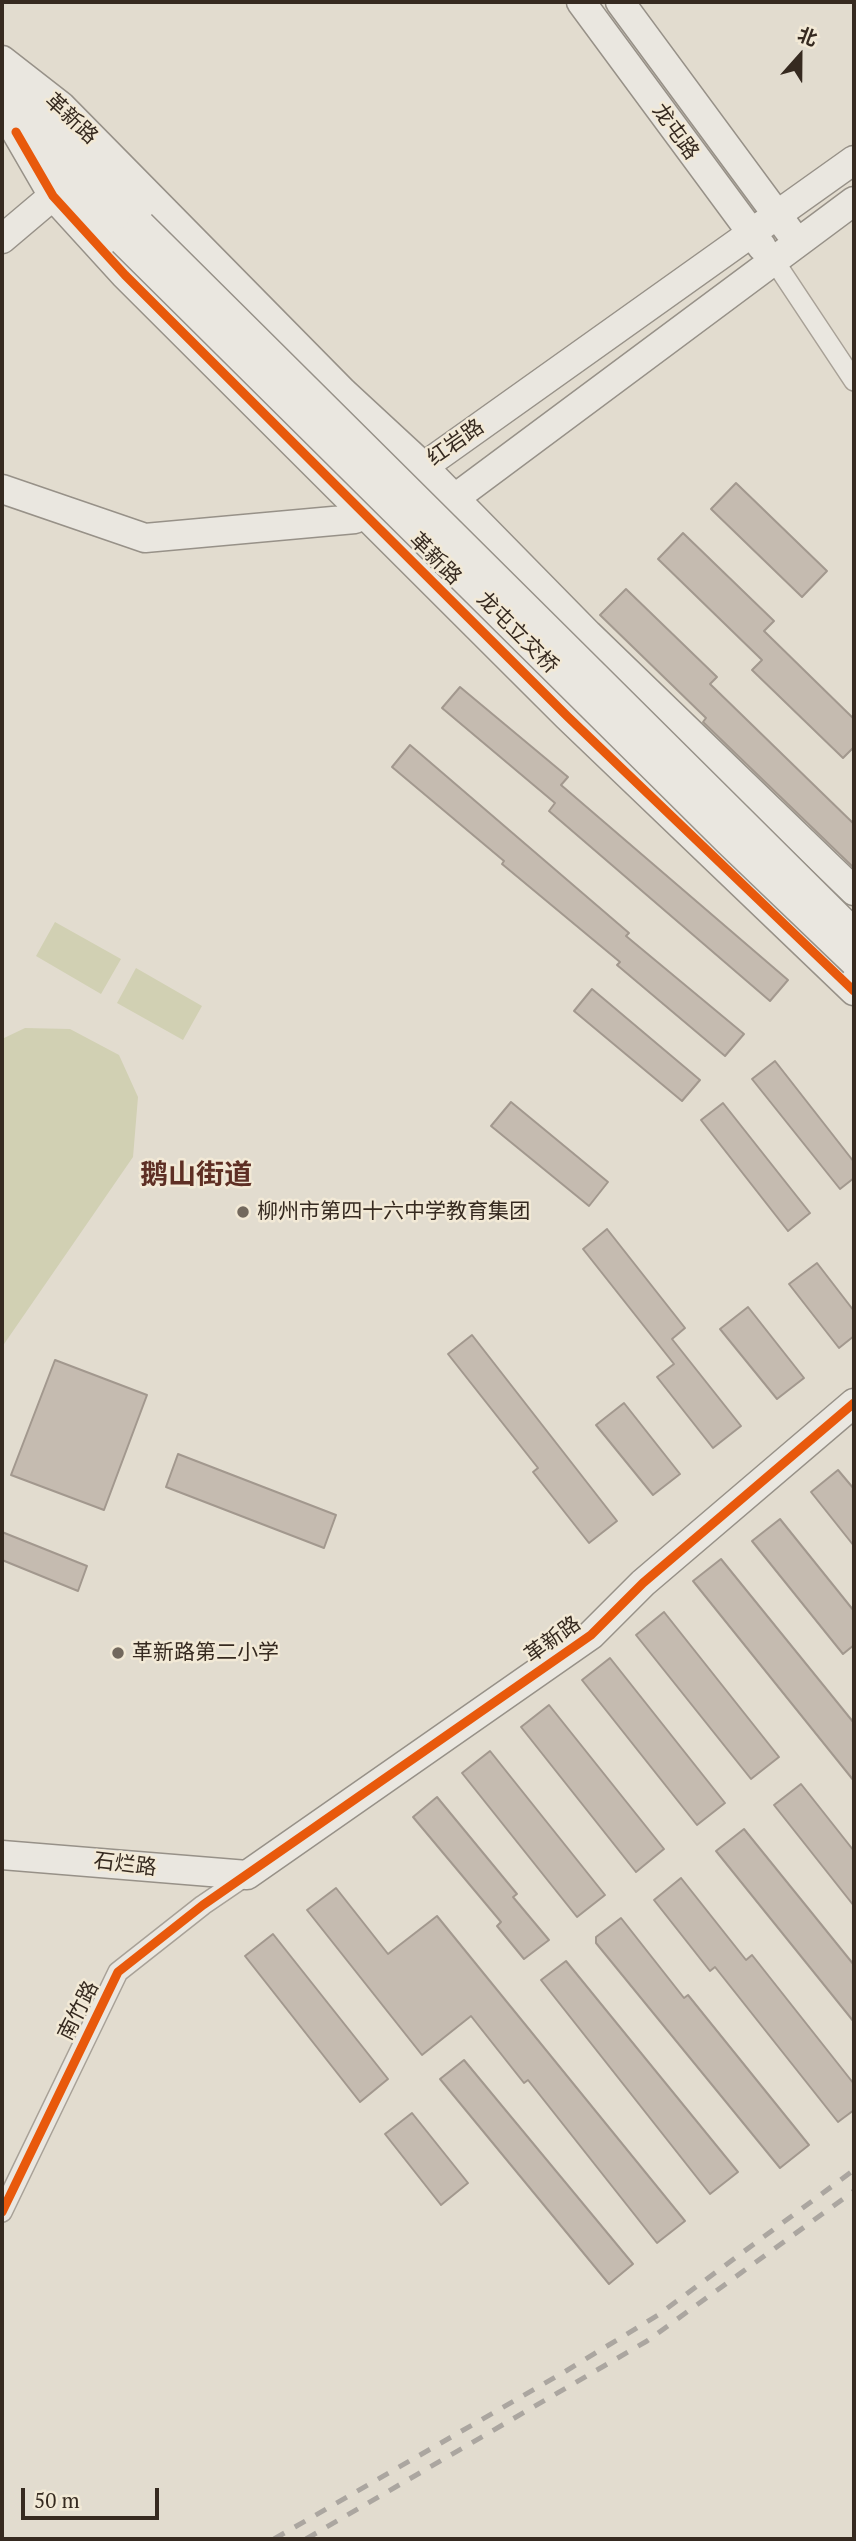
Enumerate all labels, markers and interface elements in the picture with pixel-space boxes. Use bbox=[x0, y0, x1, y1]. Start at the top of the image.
north arrow bbox=[765, 21, 835, 91]
text: 北 bbox=[794, 21, 821, 51]
street label: 革新路 bbox=[39, 88, 103, 150]
street label: 龙屯路 bbox=[646, 99, 704, 165]
street label: 红岩路 bbox=[423, 415, 489, 471]
street label: 革新路 bbox=[404, 528, 466, 590]
street label: 龙屯立交桥 bbox=[471, 587, 563, 679]
district label: 鹅山街道 bbox=[140, 1159, 252, 1193]
place label: 柳州市第四十六中学教育集团 bbox=[257, 1199, 530, 1225]
marker: 柳州市第四十六中学教育集团 bbox=[235, 1204, 251, 1220]
street label: 革新路 bbox=[520, 1611, 586, 1669]
place label: 革新路第二小学 bbox=[132, 1640, 279, 1666]
marker: 革新路第二小学 bbox=[110, 1645, 126, 1661]
street label: 石烂路 bbox=[92, 1849, 158, 1881]
street label: 南竹路 bbox=[53, 1977, 105, 2045]
scale bar bbox=[24, 2474, 163, 2518]
text: 50 m bbox=[34, 2486, 80, 2514]

